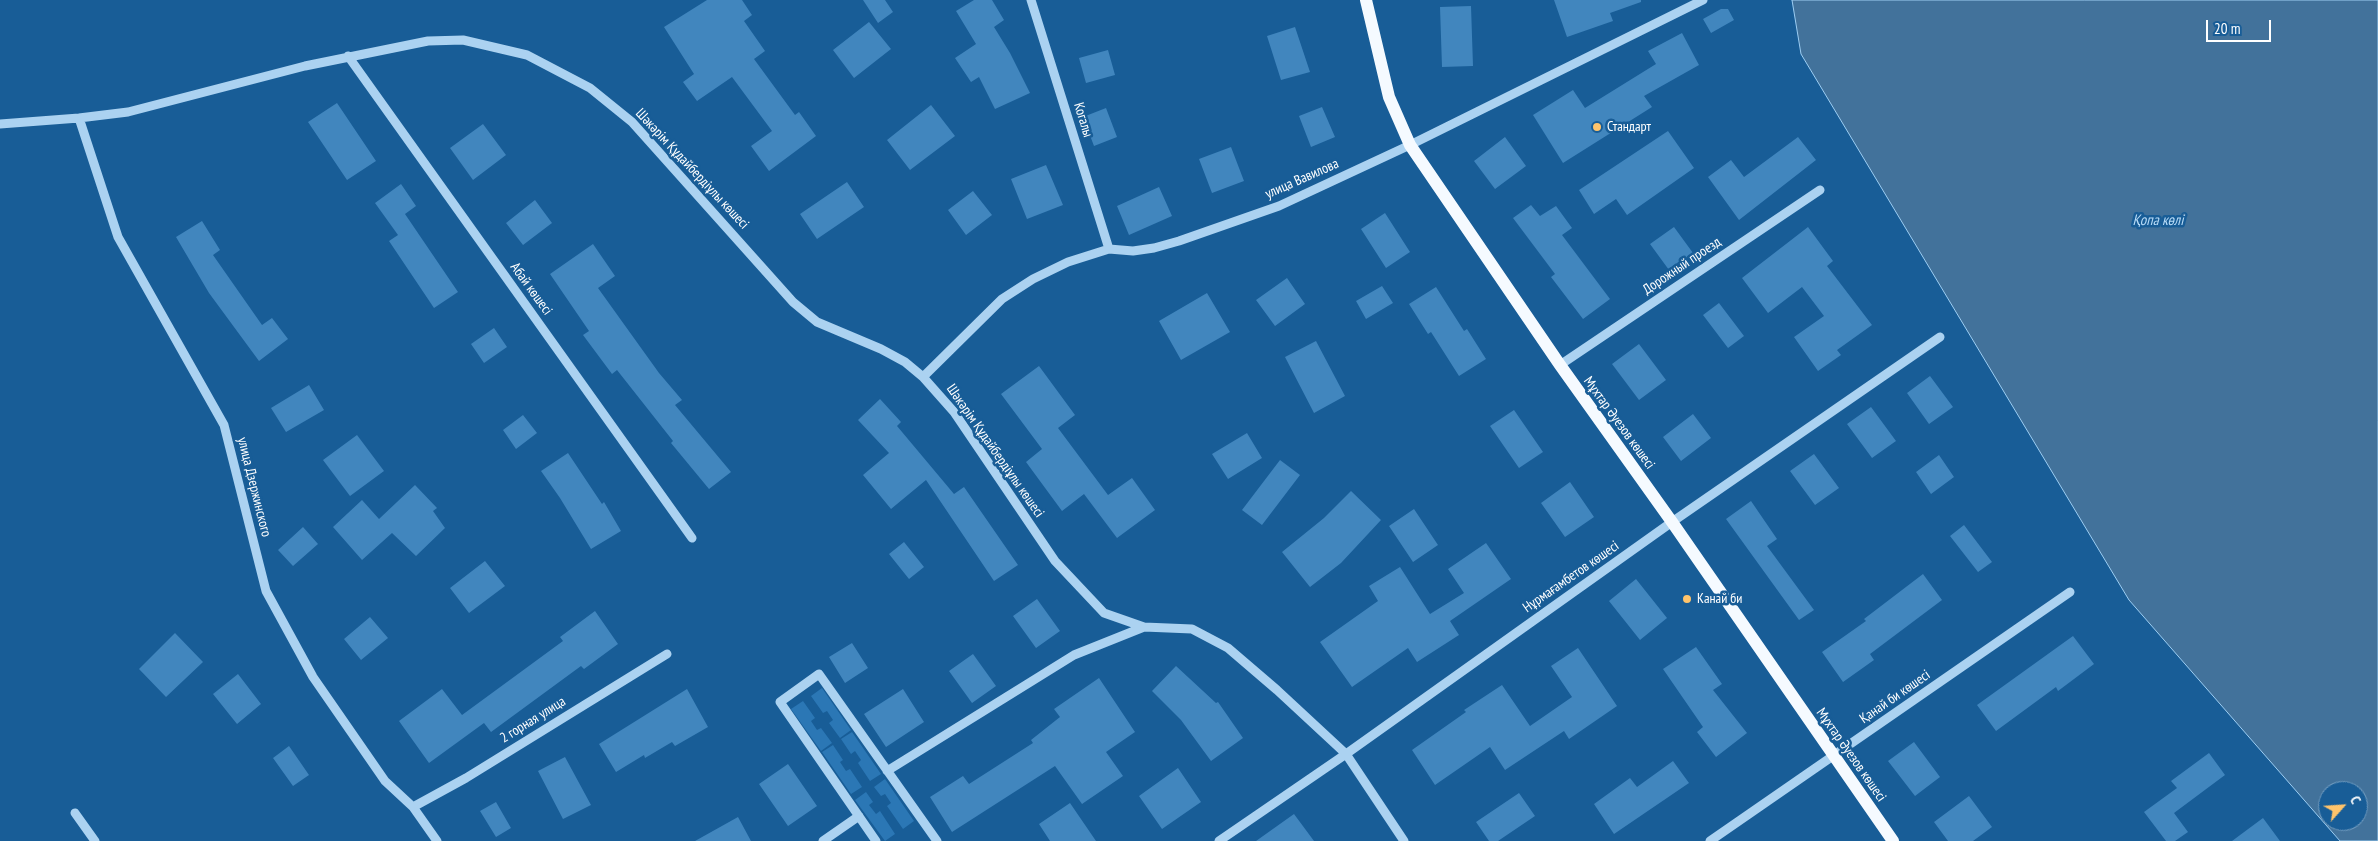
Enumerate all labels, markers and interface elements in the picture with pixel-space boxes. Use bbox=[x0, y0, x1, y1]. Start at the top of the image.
scale bar bbox=[2208, 10, 2273, 42]
text: 20 m bbox=[2214, 19, 2240, 38]
street label: Когалы bbox=[1070, 101, 1096, 139]
street label: Шәкәрім Құдайбердіұлы көшесі bbox=[632, 105, 752, 233]
place label: Стандарт bbox=[1607, 119, 1651, 135]
marker: Стандарт bbox=[1591, 121, 1603, 133]
street label: улица Вавилова bbox=[1263, 155, 1341, 203]
water label: Қопа көлі bbox=[2133, 212, 2183, 230]
street label: Дорожный проезд bbox=[1640, 234, 1724, 298]
street label: Абай көшесі bbox=[506, 259, 556, 319]
street label: Мұхтар Әуезов көшесі bbox=[1580, 373, 1658, 473]
street label: Шәкәрім Құдайбердіұлы көшесі bbox=[943, 381, 1047, 521]
street label: улица Дзержинского bbox=[234, 435, 274, 539]
street label: Нұрмағамбетов көшесі bbox=[1520, 538, 1622, 616]
place label: Канай би bbox=[1697, 591, 1742, 607]
marker: Канай би bbox=[1681, 593, 1693, 605]
street label: Қанай би көшесі bbox=[1857, 667, 1933, 727]
street label: 2 горная улица bbox=[497, 693, 569, 747]
street label: Мұхтар Әуезов көшесі bbox=[1813, 705, 1889, 805]
north arrow bbox=[2318, 781, 2368, 831]
text: С bbox=[2346, 793, 2365, 807]

